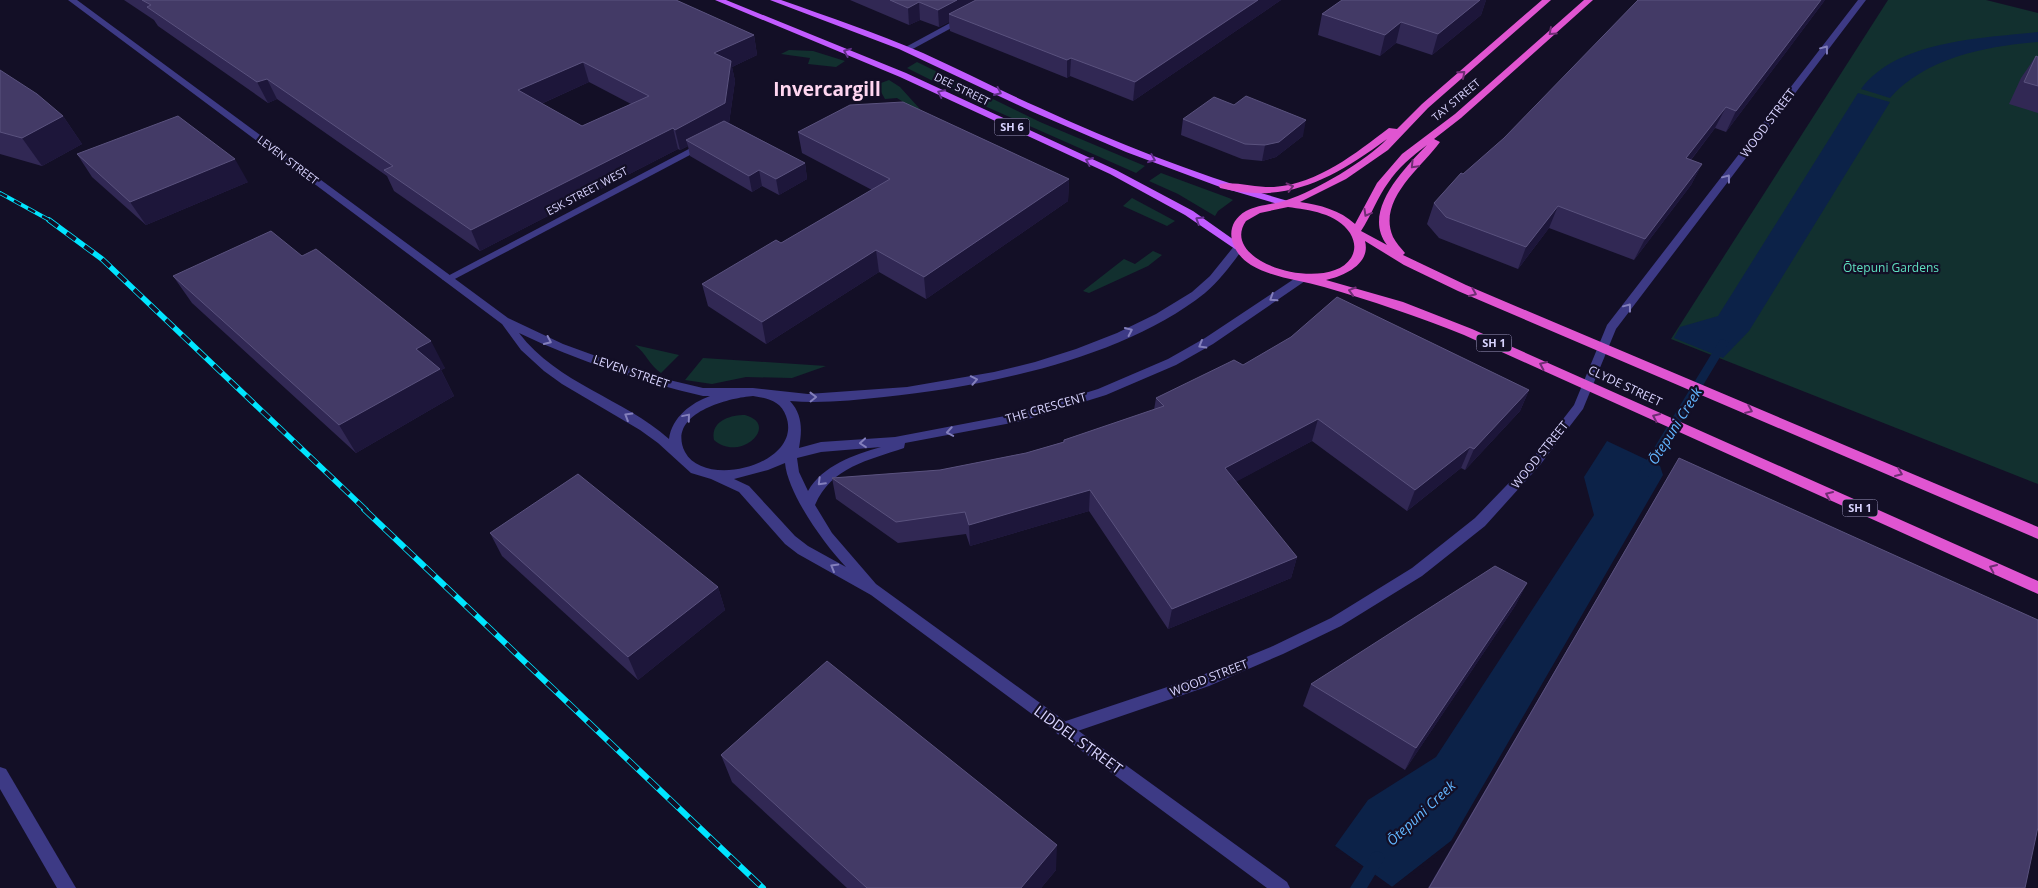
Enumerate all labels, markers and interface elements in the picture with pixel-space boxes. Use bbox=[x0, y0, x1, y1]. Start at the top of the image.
one-way arrow bbox=[1548, 26, 1557, 35]
one-way arrow bbox=[1820, 46, 1828, 55]
one-way arrow bbox=[843, 47, 852, 58]
street label: DEE STREET bbox=[932, 69, 993, 108]
one-way arrow bbox=[1457, 71, 1466, 80]
street label: TAY STREET bbox=[1428, 75, 1483, 124]
district label: Invercargill bbox=[773, 76, 881, 102]
street label: WOOD STREET bbox=[1736, 84, 1799, 161]
one-way arrow bbox=[992, 86, 1001, 96]
one-way arrow bbox=[937, 89, 946, 99]
road number: SH 6 bbox=[994, 118, 1030, 136]
street label: LEVEN STREET bbox=[255, 132, 322, 188]
one-way arrow bbox=[1147, 153, 1156, 164]
one-way arrow bbox=[1085, 157, 1094, 168]
one-way arrow bbox=[1411, 159, 1420, 168]
street label: ESK STREET WEST bbox=[543, 163, 630, 218]
one-way arrow bbox=[1721, 175, 1729, 184]
one-way arrow bbox=[1286, 182, 1295, 193]
one-way arrow bbox=[1363, 208, 1373, 217]
one-way arrow bbox=[1195, 216, 1204, 226]
park label: Ōtepuni Gardens bbox=[1843, 259, 1939, 276]
one-way arrow bbox=[1349, 286, 1357, 296]
one-way arrow bbox=[1468, 286, 1477, 297]
one-way arrow bbox=[1269, 292, 1279, 301]
one-way arrow bbox=[1622, 303, 1631, 313]
one-way arrow bbox=[1123, 328, 1132, 338]
road number: SH 1 bbox=[1476, 334, 1512, 352]
one-way arrow bbox=[543, 335, 552, 346]
one-way arrow bbox=[1198, 339, 1207, 349]
street label: LEVEN STREET bbox=[591, 351, 672, 393]
one-way arrow bbox=[1539, 361, 1548, 372]
street label: CLYDE STREET bbox=[1586, 361, 1665, 410]
one-way arrow bbox=[970, 375, 978, 386]
water label: Ōtepuni Creek bbox=[1643, 383, 1706, 468]
street label: THE CRESCENT bbox=[1003, 388, 1089, 427]
one-way arrow bbox=[809, 392, 817, 403]
one-way arrow bbox=[1744, 403, 1753, 414]
one-way arrow bbox=[624, 413, 633, 423]
one-way arrow bbox=[681, 413, 690, 422]
one-way arrow bbox=[1652, 413, 1661, 423]
street label: WOOD STREET bbox=[1507, 417, 1572, 492]
one-way arrow bbox=[946, 426, 955, 436]
one-way arrow bbox=[859, 438, 867, 449]
one-way arrow bbox=[1894, 467, 1903, 478]
one-way arrow bbox=[818, 477, 827, 486]
one-way arrow bbox=[1825, 490, 1834, 501]
road number: SH 1 bbox=[1842, 499, 1878, 516]
one-way arrow bbox=[830, 563, 839, 573]
one-way arrow bbox=[1989, 564, 1998, 574]
street label: WOOD STREET bbox=[1167, 655, 1251, 700]
street label: LIDDEL STREET bbox=[1030, 700, 1127, 778]
water label: Ōtepuni Creek bbox=[1382, 775, 1460, 849]

